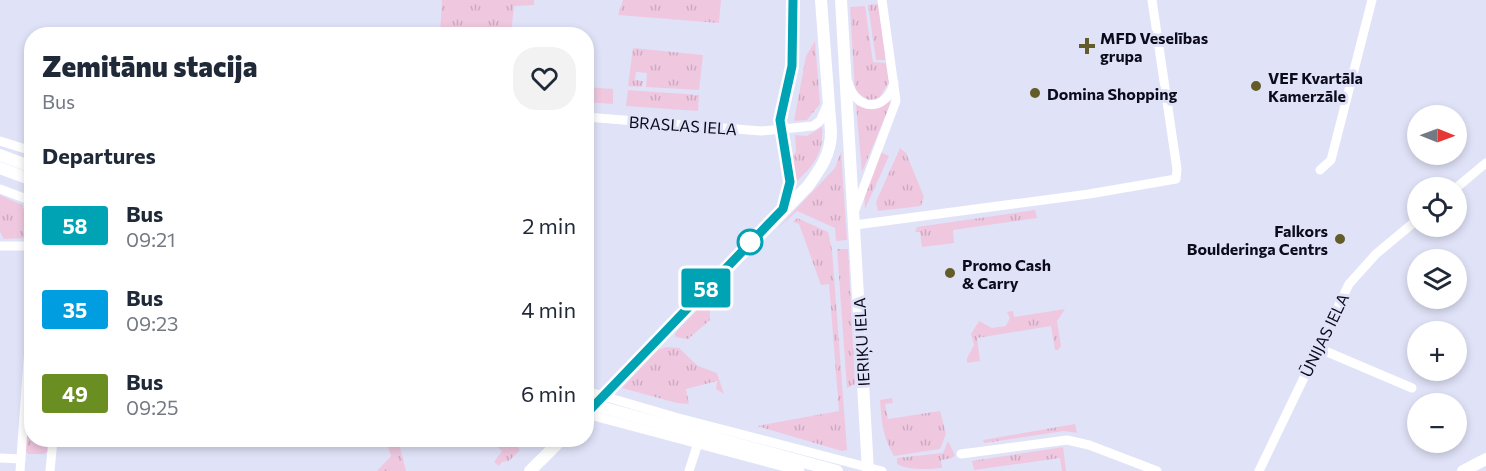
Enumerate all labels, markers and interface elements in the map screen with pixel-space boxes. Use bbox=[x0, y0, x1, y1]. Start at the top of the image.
place label: MFD Veselības grupa bbox=[1100, 28, 1208, 65]
marker: MFD Veselības grupa bbox=[1078, 37, 1096, 55]
button: heart bbox=[513, 47, 576, 110]
text: Zemitānu stacija bbox=[42, 49, 257, 83]
place label: VEF Kvartāla Kamerzāle bbox=[1268, 68, 1363, 105]
marker: VEF Kvartāla Kamerzāle bbox=[1249, 79, 1263, 93]
place label: Domina Shopping bbox=[1047, 84, 1178, 103]
marker: Domina Shopping bbox=[1028, 86, 1042, 100]
text: Bus bbox=[42, 89, 75, 113]
north arrow bbox=[1407, 105, 1467, 165]
map controls bbox=[1407, 105, 1467, 453]
street label: BRASLAS IELA bbox=[628, 112, 738, 138]
text: Departures bbox=[42, 142, 156, 169]
button: locate bbox=[1407, 177, 1467, 237]
text: Bus bbox=[126, 200, 163, 227]
text: 2 min bbox=[522, 212, 576, 239]
text: 58 bbox=[62, 213, 88, 238]
place label: Falkors Boulderinga Centrs bbox=[1187, 221, 1328, 258]
text: 09:21 bbox=[126, 227, 176, 251]
unlabelled marker bbox=[737, 229, 763, 255]
marker: Falkors Boulderinga Centrs bbox=[1333, 232, 1347, 246]
button: layers bbox=[1407, 249, 1467, 309]
place label: Promo Cash & Carry bbox=[962, 255, 1051, 292]
marker: Promo Cash & Carry bbox=[943, 266, 957, 280]
line badge: 58 bbox=[679, 268, 733, 308]
text: 58 bbox=[693, 276, 719, 301]
text: Bus bbox=[126, 284, 163, 311]
street label: ŪNIJAS IELA bbox=[1296, 290, 1352, 380]
text: 4 min bbox=[521, 296, 576, 323]
text: 35 bbox=[63, 297, 87, 322]
street label: IERIĶU IELA bbox=[849, 297, 875, 387]
text: 09:23 bbox=[126, 311, 178, 335]
button: + bbox=[1407, 321, 1467, 381]
text: Bus bbox=[126, 368, 163, 395]
text: 6 min bbox=[521, 380, 576, 407]
text: 49 bbox=[62, 381, 88, 406]
button: − bbox=[1407, 393, 1467, 453]
text: 09:25 bbox=[126, 395, 179, 419]

